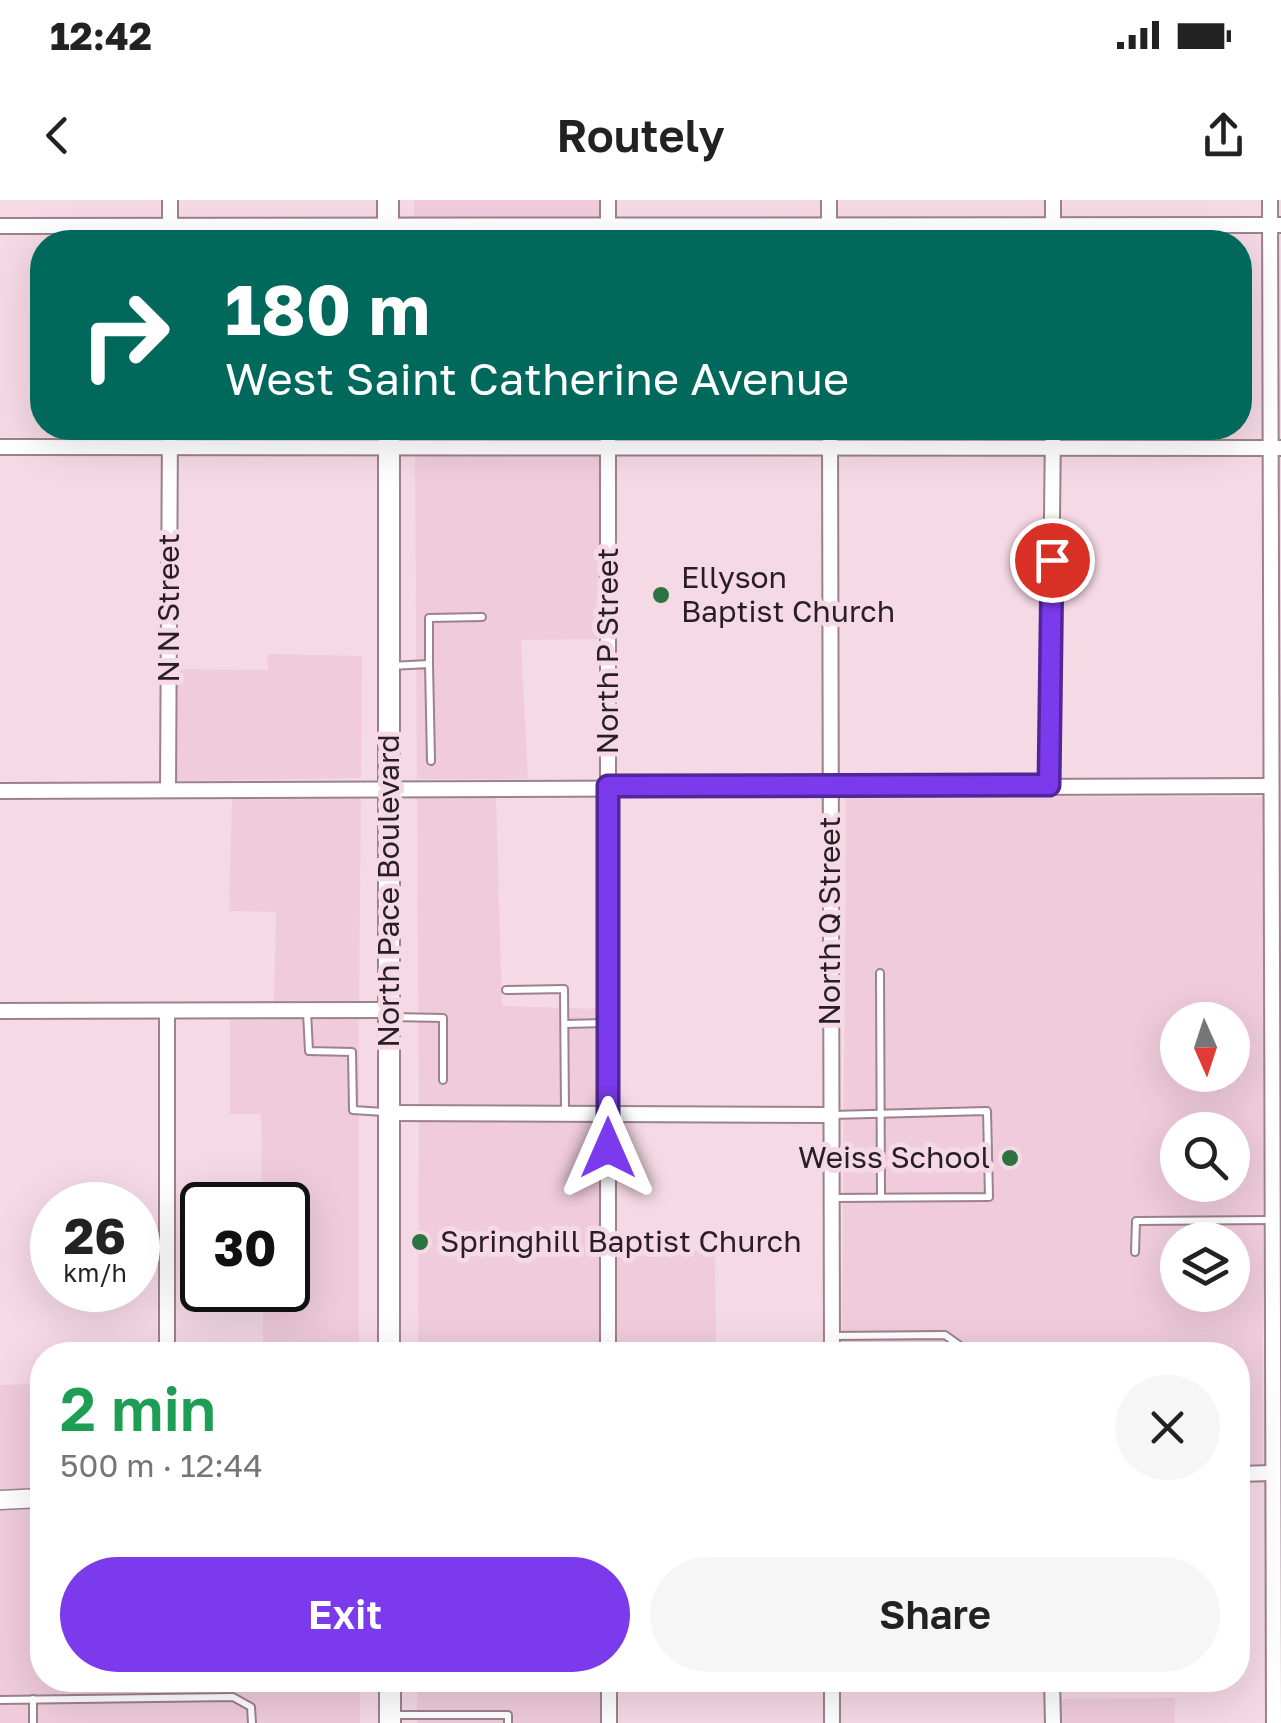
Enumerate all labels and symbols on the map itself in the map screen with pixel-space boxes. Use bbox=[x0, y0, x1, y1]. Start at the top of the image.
pin bbox=[1010, 518, 1095, 603]
street label: N N Street bbox=[150, 533, 186, 683]
street label: North P Street bbox=[589, 548, 625, 755]
place label: Ellyson Baptist Church bbox=[681, 559, 895, 629]
marker: Ellyson Baptist Church bbox=[650, 584, 672, 606]
street label: North Pace Boulevard bbox=[370, 734, 406, 1048]
street label: North Q Street bbox=[811, 816, 847, 1026]
north arrow bbox=[1160, 1002, 1250, 1092]
position arrow bbox=[556, 1096, 660, 1200]
place label: Weiss School bbox=[798, 1139, 990, 1175]
marker: Weiss School bbox=[999, 1147, 1021, 1169]
speed limit sign: 30 bbox=[180, 1182, 310, 1312]
place label: Springhill Baptist Church bbox=[440, 1223, 802, 1259]
marker: Springhill Baptist Church bbox=[409, 1231, 431, 1253]

